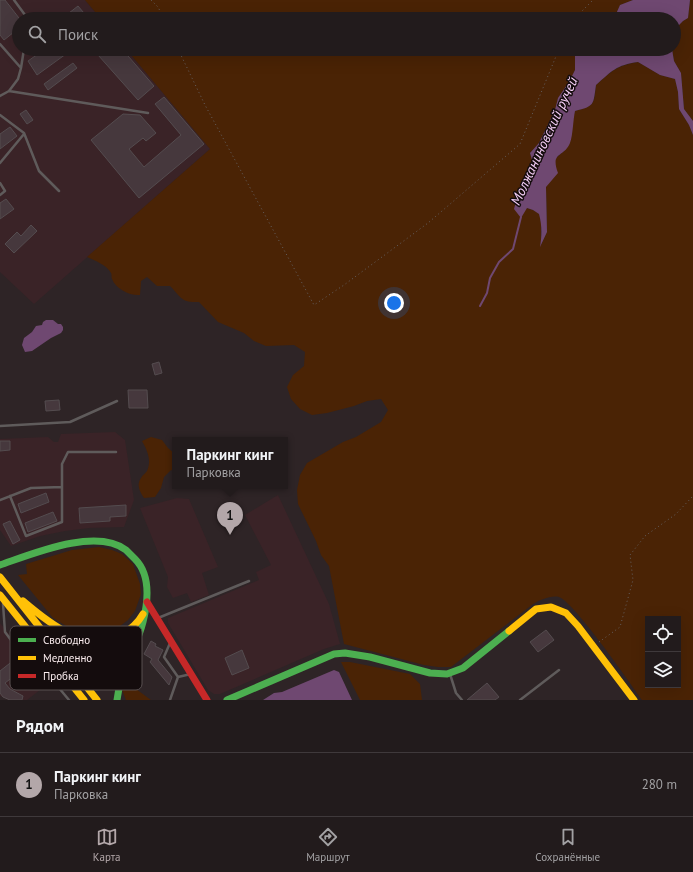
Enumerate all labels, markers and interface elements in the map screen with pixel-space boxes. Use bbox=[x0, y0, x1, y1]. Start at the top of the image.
search box bbox=[12, 12, 681, 56]
icon: search bbox=[26, 23, 48, 45]
text: Поиск bbox=[58, 25, 98, 44]
water label: Молжаниновский ручей bbox=[506, 74, 582, 208]
your location bbox=[384, 293, 404, 313]
popup bbox=[172, 437, 288, 489]
text: Паркинг кинг bbox=[187, 445, 273, 464]
text: Парковка bbox=[187, 464, 241, 481]
pin: 1 bbox=[217, 502, 243, 535]
map controls bbox=[645, 616, 681, 688]
button: locate bbox=[645, 616, 681, 652]
legend bbox=[10, 626, 142, 690]
text: Свободно bbox=[43, 633, 90, 647]
text: Медленно bbox=[43, 651, 92, 665]
button: layers bbox=[645, 652, 681, 688]
text: Пробка bbox=[43, 669, 79, 683]
text: Рядом bbox=[16, 715, 64, 737]
text: Паркинг кинг bbox=[54, 767, 141, 786]
text: 1 bbox=[25, 776, 33, 793]
text: 280 m bbox=[642, 776, 677, 793]
text: Парковка bbox=[54, 786, 108, 803]
tab: Карта bbox=[93, 826, 121, 864]
tab: Маршрут bbox=[306, 826, 350, 864]
tab: Сохранённые bbox=[535, 826, 600, 864]

